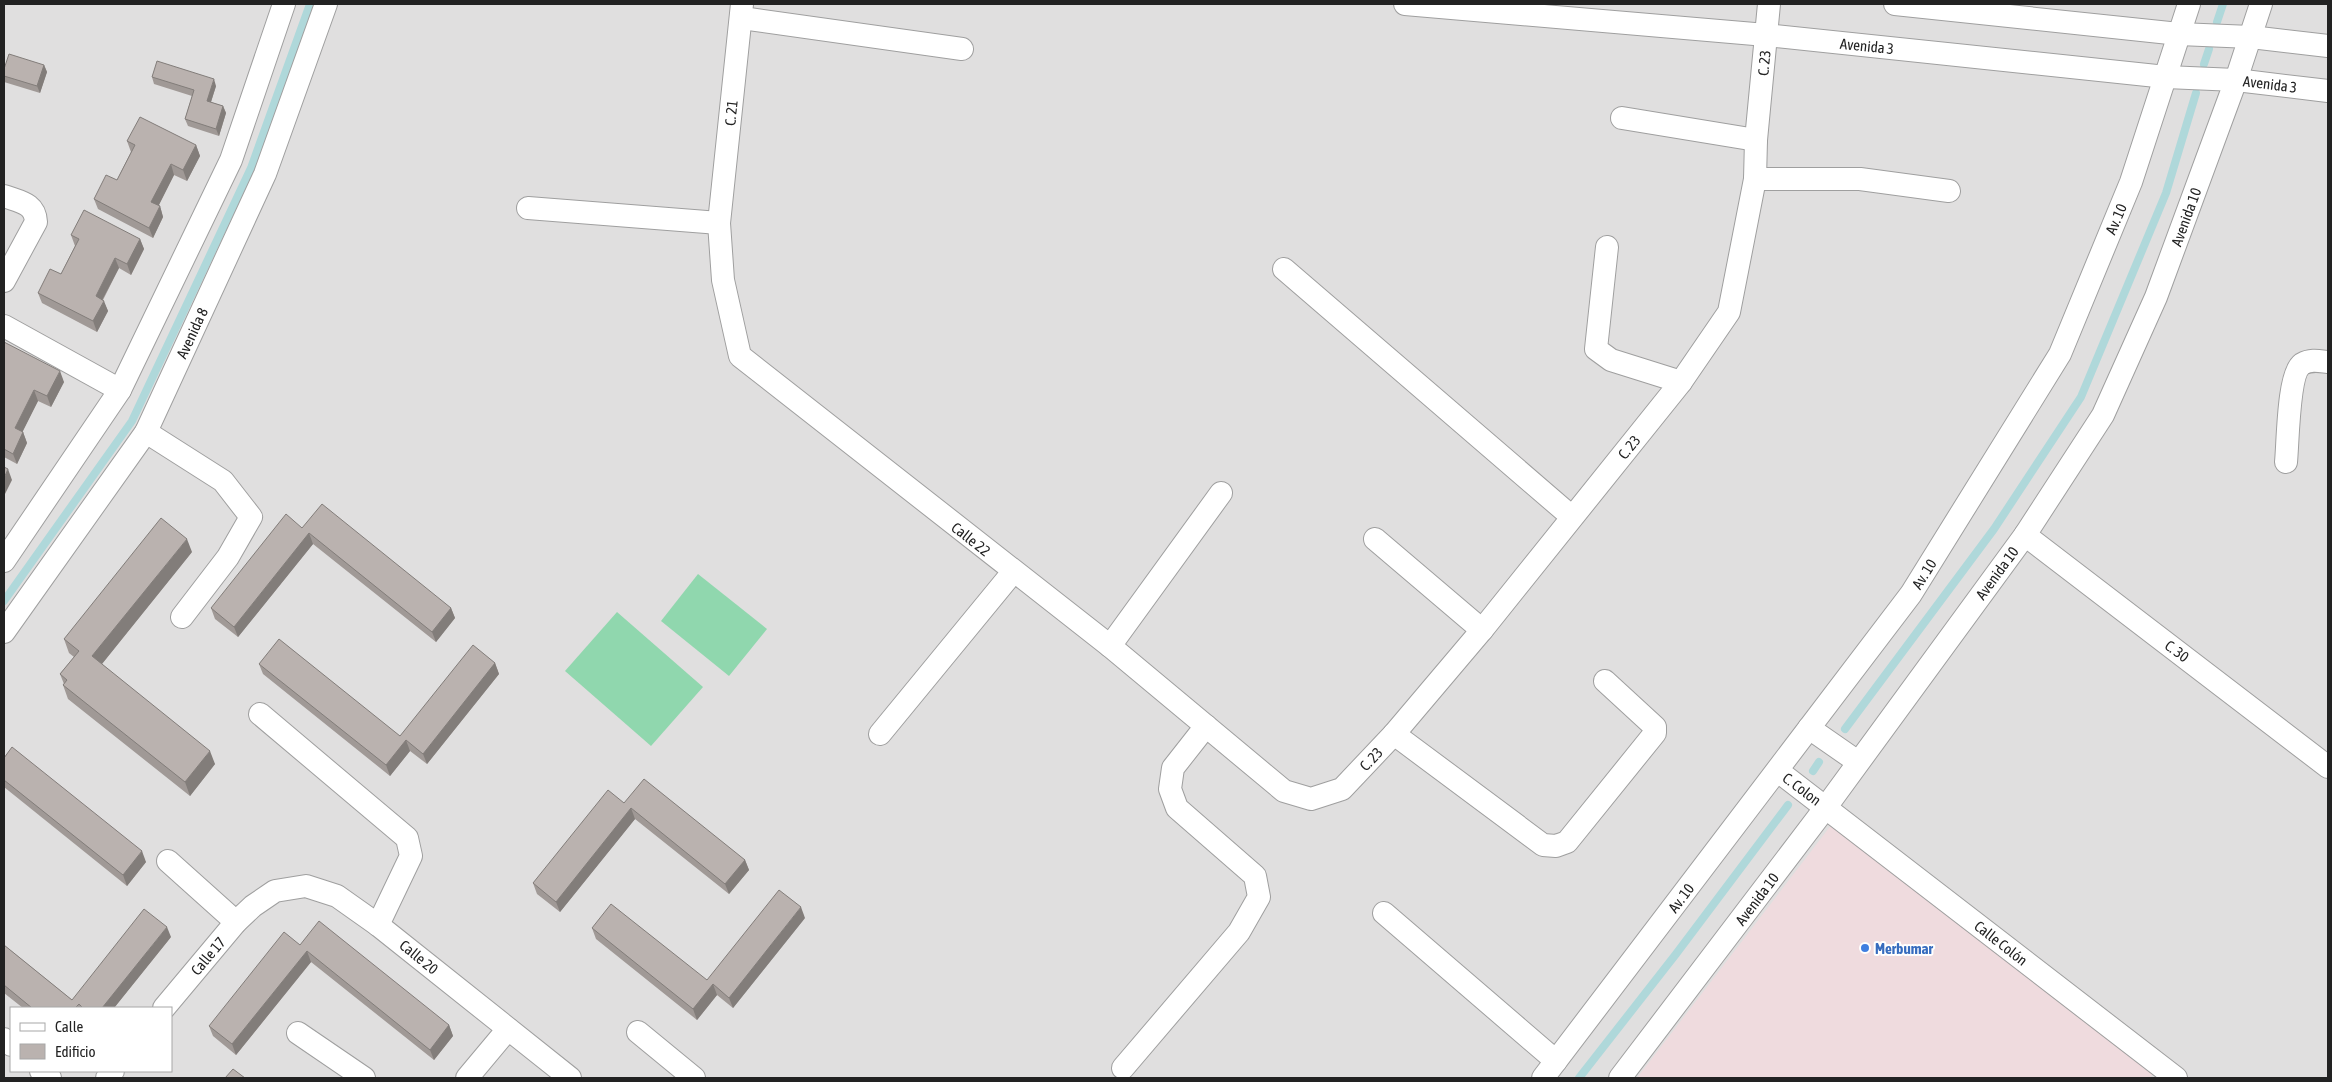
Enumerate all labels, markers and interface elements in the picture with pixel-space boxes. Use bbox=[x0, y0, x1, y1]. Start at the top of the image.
street label: Avenida 3 bbox=[1839, 35, 1895, 57]
street label: C. 23 bbox=[1754, 49, 1774, 77]
street label: Avenida 3 bbox=[2242, 72, 2298, 96]
street label: C. 21 bbox=[721, 99, 741, 127]
street label: Avenida 10 bbox=[2168, 185, 2204, 249]
street label: Av. 10 bbox=[2102, 201, 2130, 237]
street label: Avenida 8 bbox=[173, 305, 211, 361]
street label: C. 23 bbox=[1614, 432, 1644, 462]
street label: Calle 22 bbox=[948, 519, 994, 559]
street label: Avenida 10 bbox=[1972, 543, 2022, 603]
street label: Av. 10 bbox=[1908, 556, 1940, 592]
street label: C. 30 bbox=[2162, 637, 2192, 665]
street label: C. 23 bbox=[1356, 744, 1386, 774]
street label: C. Colon bbox=[1780, 769, 1824, 809]
street label: Avenida 10 bbox=[1732, 869, 1782, 929]
street label: Av. 10 bbox=[1665, 880, 1697, 916]
street label: Calle Colón bbox=[1971, 917, 2031, 969]
street label: Calle 17 bbox=[187, 933, 229, 979]
street label: Calle 20 bbox=[396, 936, 442, 978]
place label: Merbumar bbox=[1875, 940, 1933, 957]
marker: Merbumar bbox=[1859, 942, 1871, 954]
legend bbox=[10, 1007, 172, 1072]
text: Calle bbox=[55, 1018, 84, 1035]
text: Edificio bbox=[55, 1043, 96, 1060]

